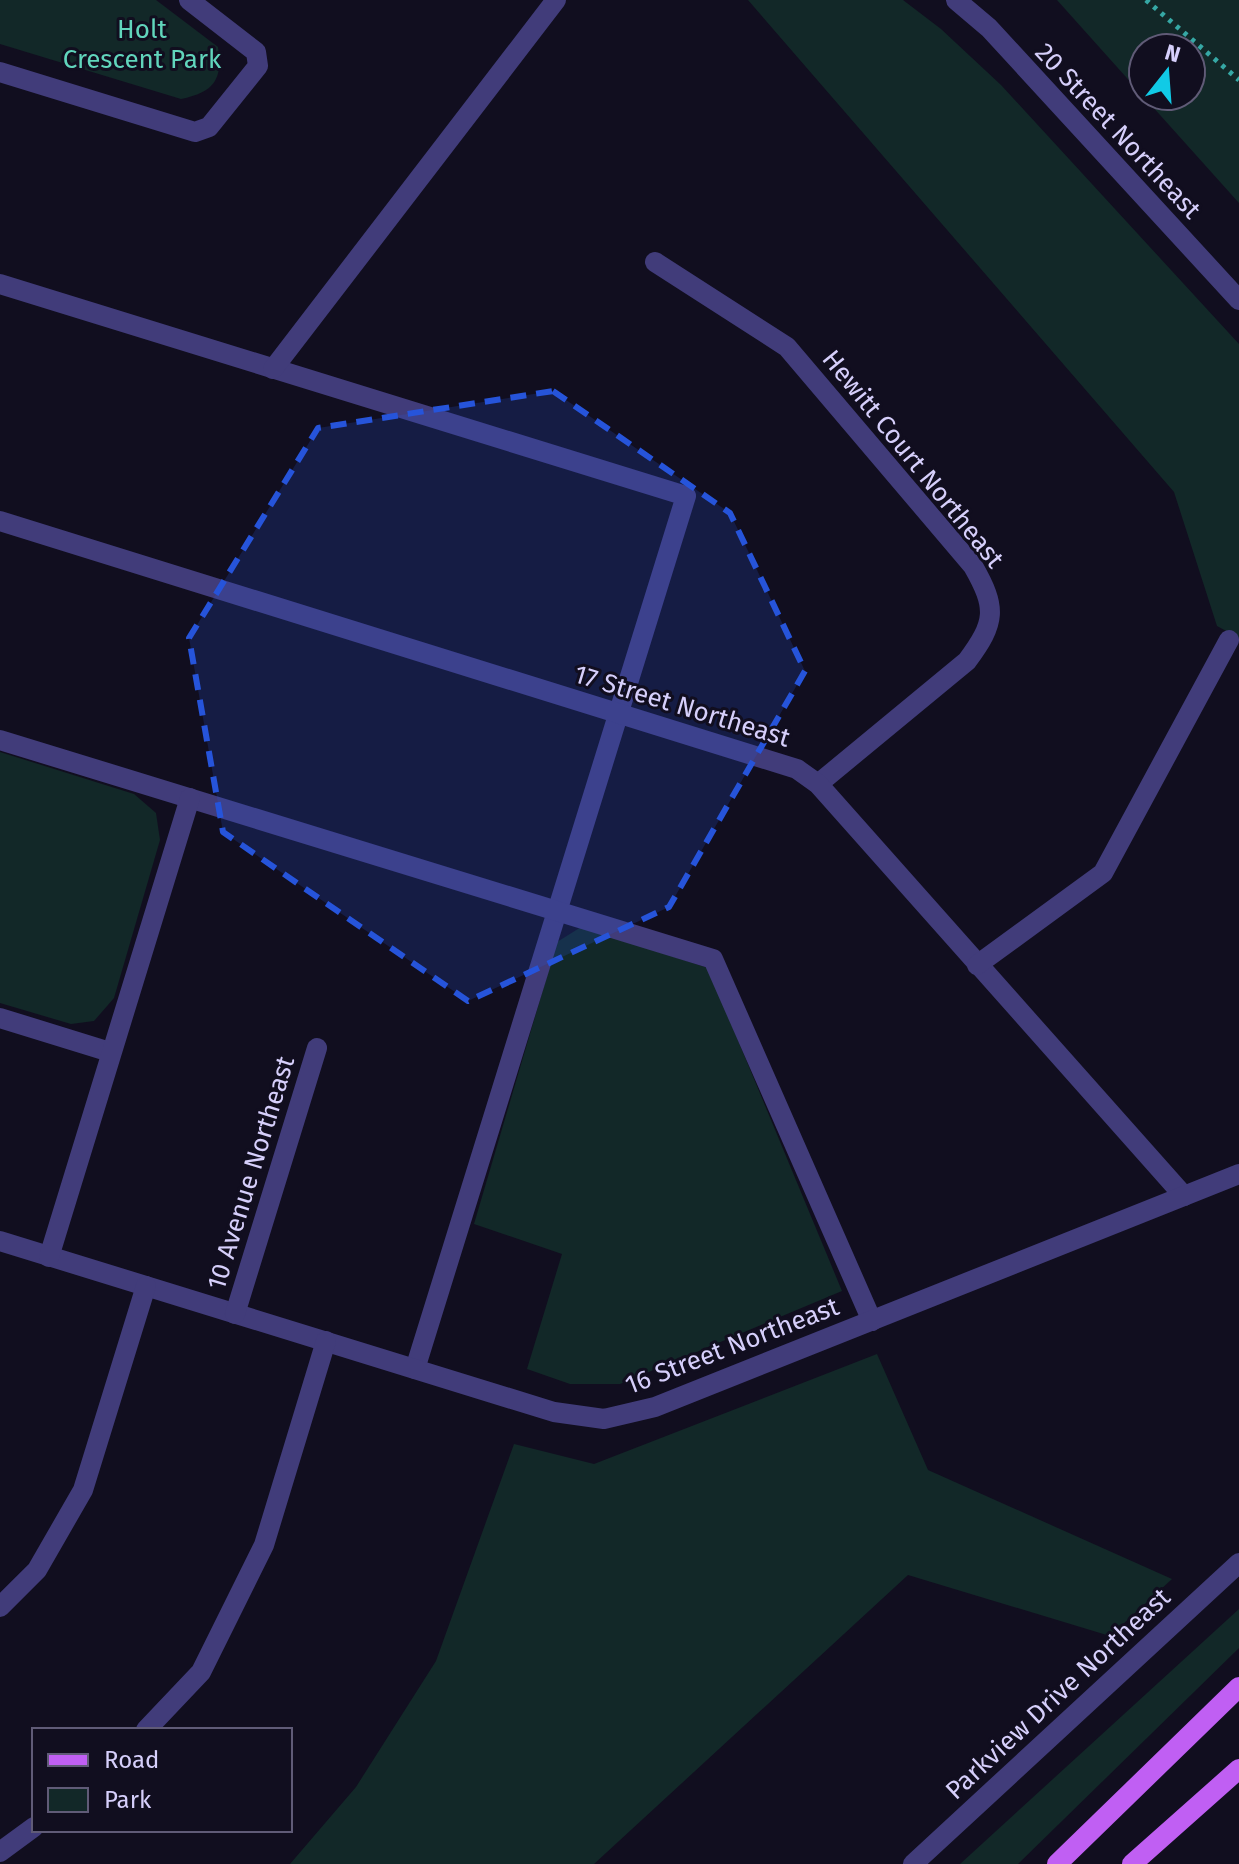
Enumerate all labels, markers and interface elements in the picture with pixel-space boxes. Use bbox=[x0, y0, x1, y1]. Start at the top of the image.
park label: Holt Crescent Park bbox=[63, 14, 222, 75]
north arrow bbox=[1127, 32, 1207, 112]
street label: 20 Street Northeast bbox=[1029, 37, 1207, 225]
street label: Hewitt Court Northeast bbox=[816, 344, 1011, 575]
street label: 17 Street Northeast bbox=[570, 658, 794, 754]
street label: 10 Avenue Northeast bbox=[201, 1052, 301, 1294]
street label: 16 Street Northeast bbox=[621, 1291, 844, 1401]
street label: Parkview Drive Northeast bbox=[939, 1581, 1177, 1806]
legend bbox=[32, 1728, 292, 1832]
text: Road bbox=[104, 1746, 159, 1774]
text: Park bbox=[104, 1786, 152, 1814]

